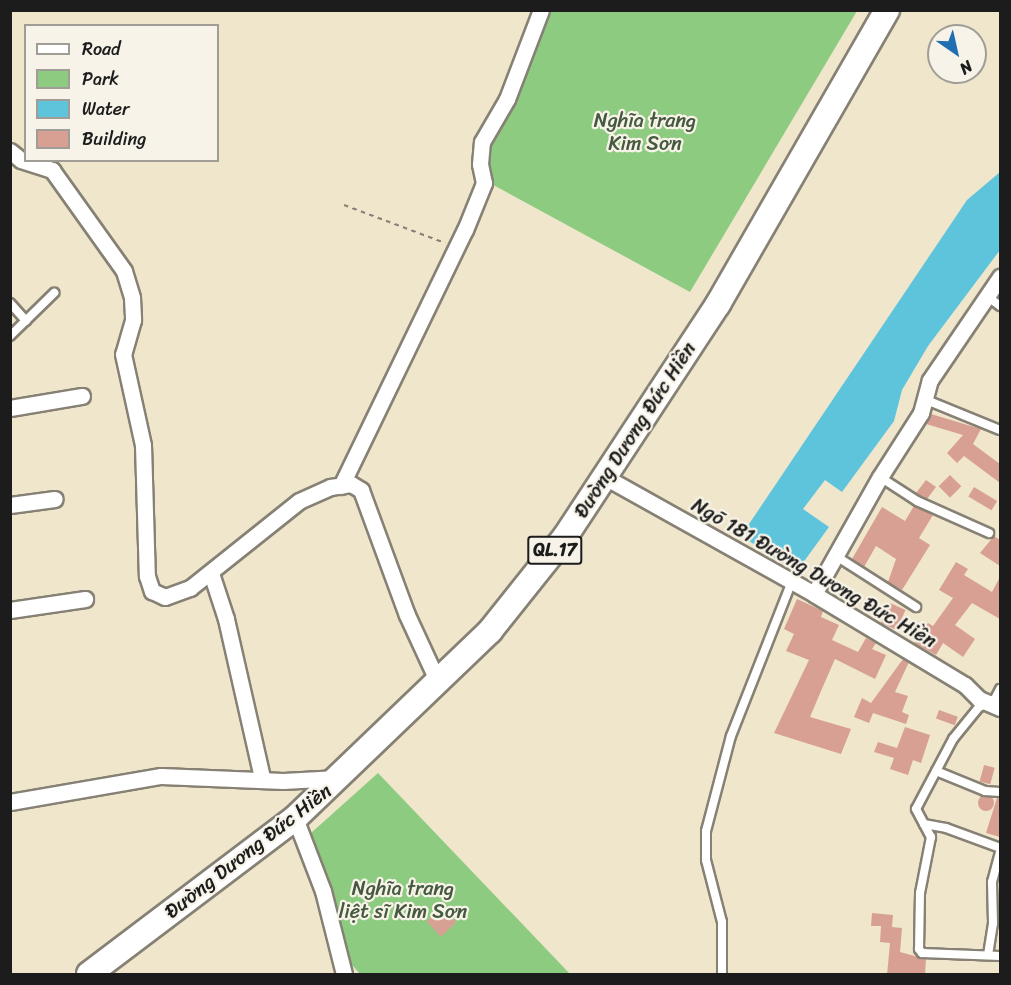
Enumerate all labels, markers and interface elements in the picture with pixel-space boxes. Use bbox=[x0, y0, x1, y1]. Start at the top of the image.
legend bbox=[24, 24, 219, 162]
north arrow bbox=[927, 24, 987, 84]
text: Road bbox=[82, 33, 121, 65]
text: N bbox=[954, 53, 979, 83]
text: Park bbox=[82, 63, 119, 95]
text: Water bbox=[82, 93, 129, 125]
park label: Nghĩa trang Kim Sơn bbox=[593, 108, 697, 155]
text: Building bbox=[82, 123, 146, 155]
street label: Đường Dương Đức Hiền bbox=[569, 338, 701, 522]
street label: Ngõ 181 Đường Dương Đức Hiền bbox=[687, 493, 941, 653]
road number: QL.17 bbox=[526, 535, 584, 565]
street label: Đường Dương Đức Hiền bbox=[160, 778, 336, 924]
park label: Nghĩa trang liệt sĩ Kim Sơn bbox=[339, 877, 467, 924]

